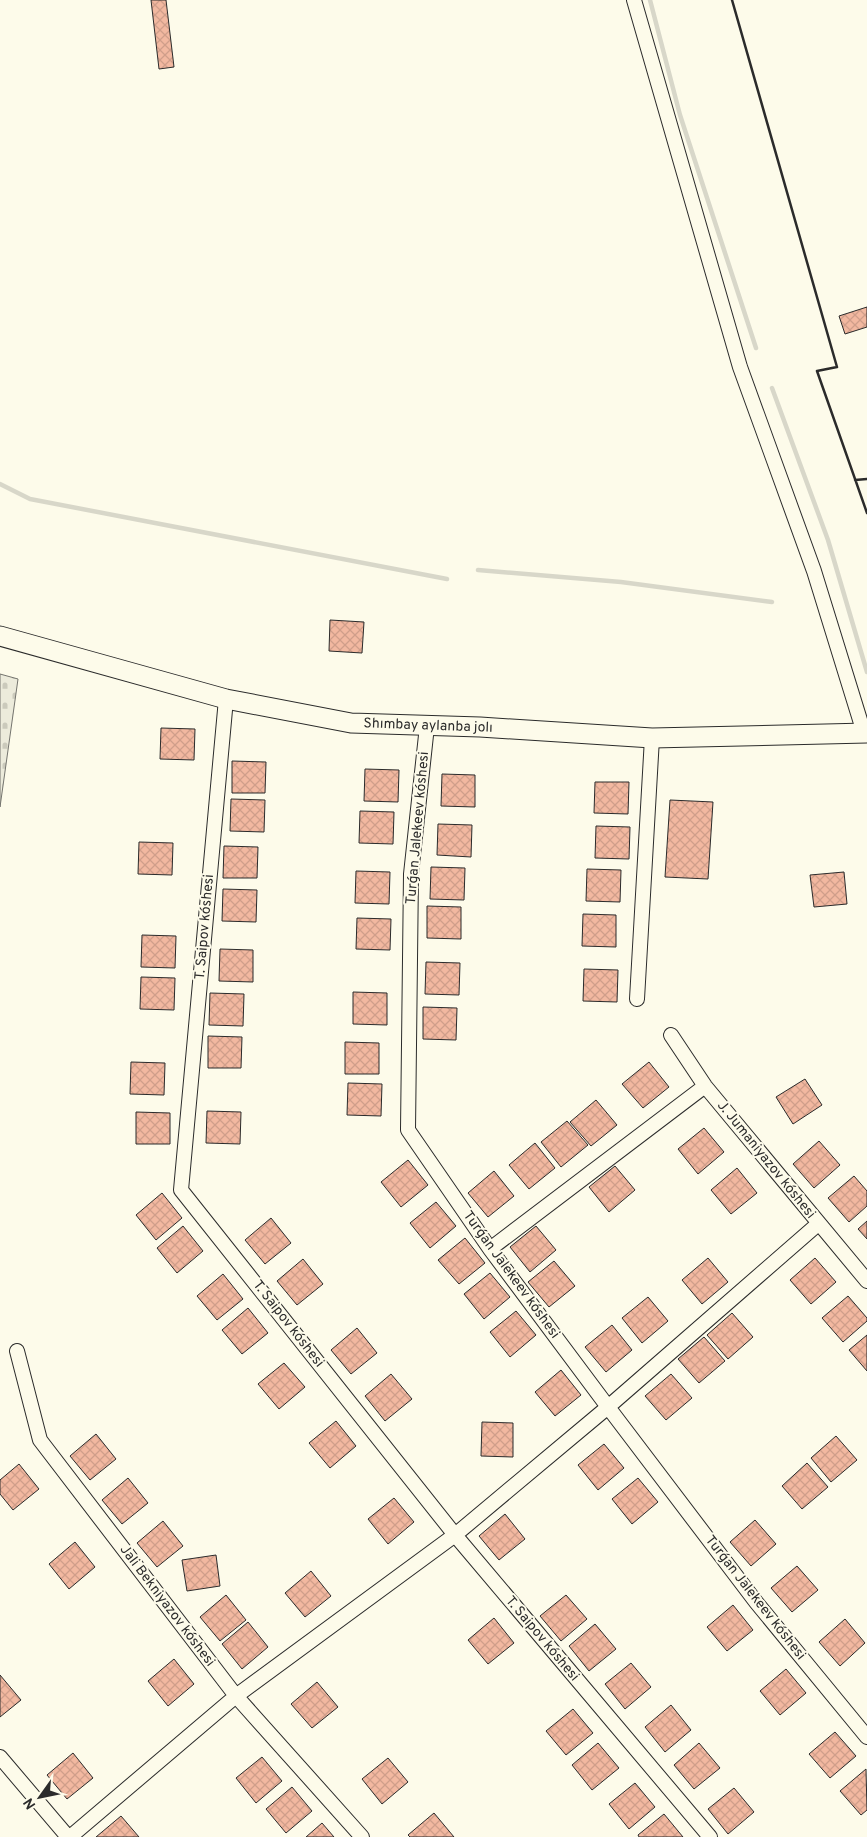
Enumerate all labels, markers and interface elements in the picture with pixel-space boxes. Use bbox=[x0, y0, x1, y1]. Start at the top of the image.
street label: Shımbay aylanba jolı bbox=[363, 715, 493, 737]
street label: Turǵan Jalekeev kóshesi bbox=[403, 751, 433, 905]
street label: T. Saipov kóshesi bbox=[192, 874, 218, 980]
street label: J. Jumaniyazov kóshesi bbox=[713, 1098, 819, 1222]
street label: Turǵan Jalekeev kóshesi bbox=[459, 1208, 563, 1342]
street label: T. Saipov kóshesi bbox=[249, 1277, 327, 1371]
street label: Turǵan Jalekeev kóshesi bbox=[701, 1532, 809, 1664]
street label: Jali Bekniyazov kóshesi bbox=[116, 1542, 218, 1670]
street label: T. Saipov kóshesi bbox=[501, 1593, 583, 1685]
north arrow bbox=[15, 1772, 65, 1822]
text: N bbox=[20, 1794, 40, 1812]

